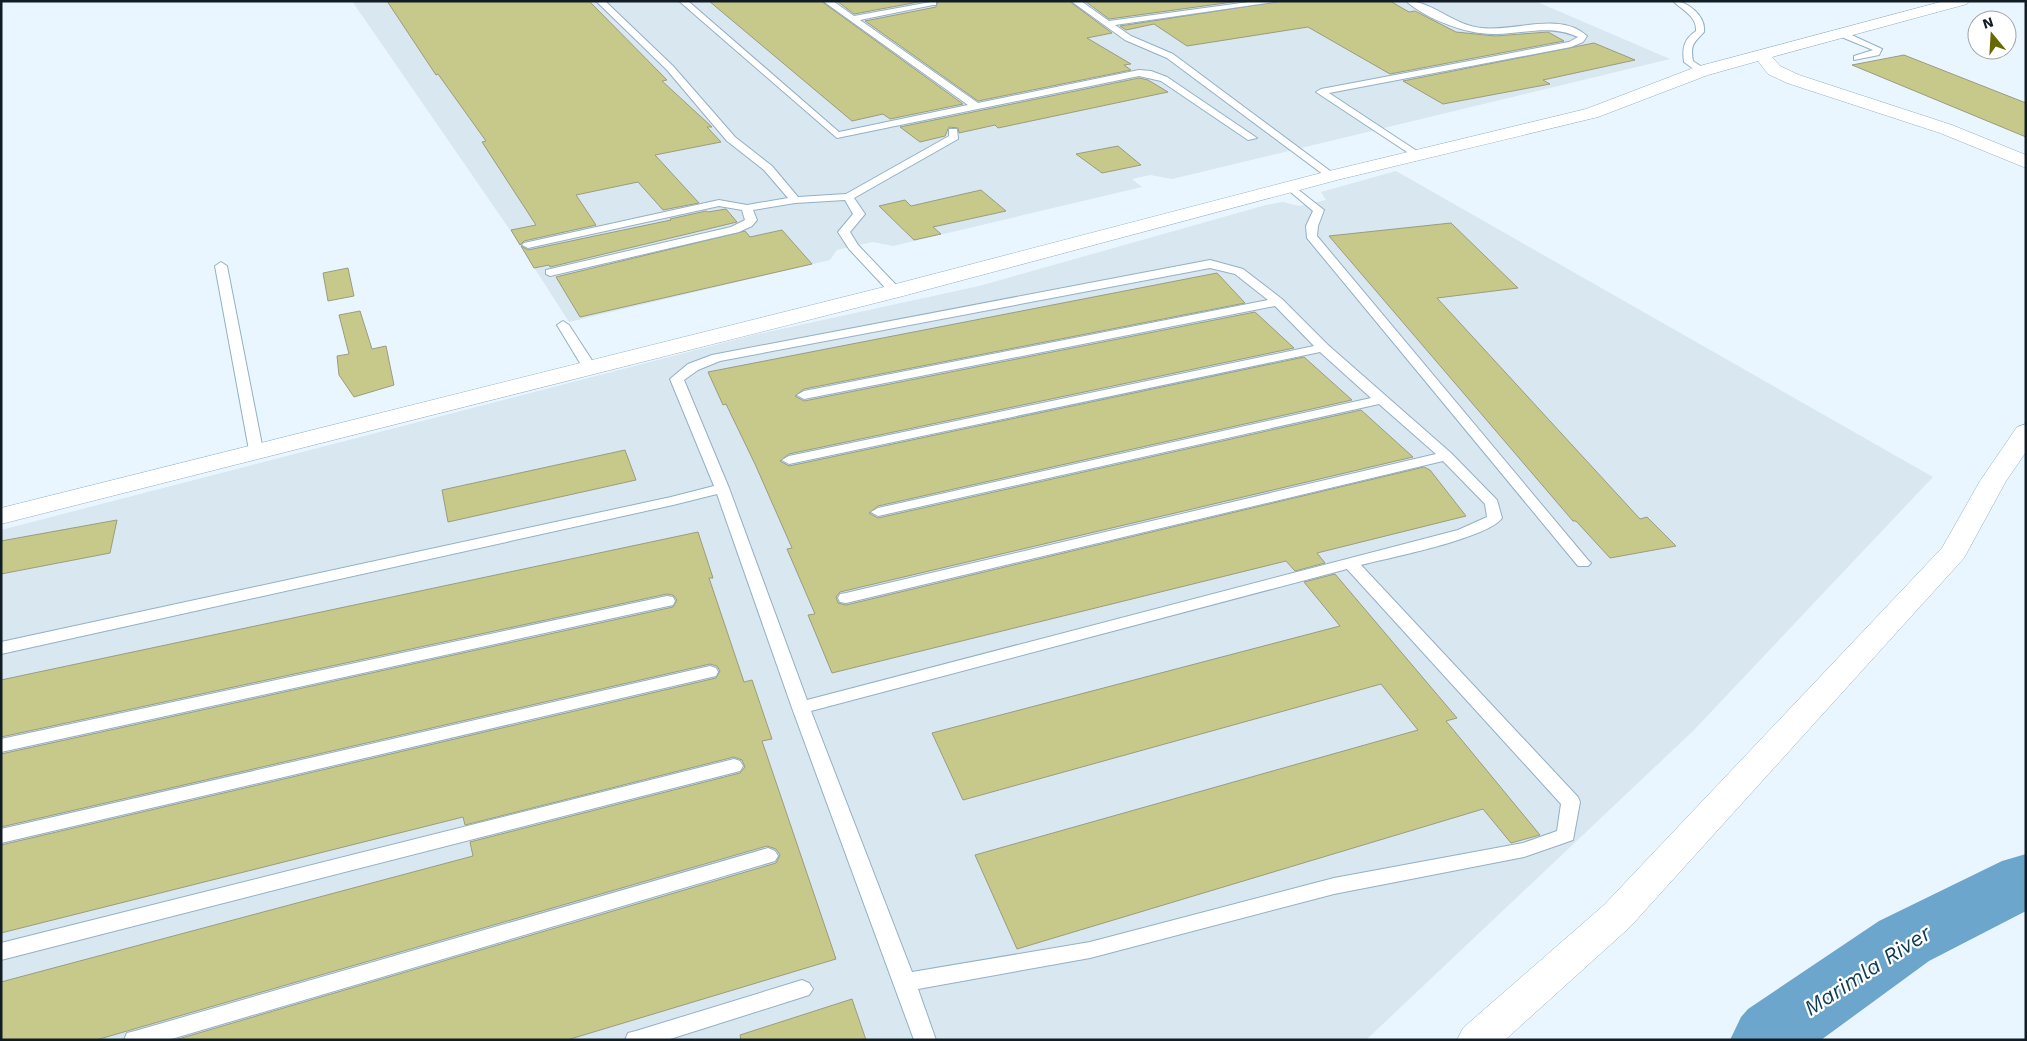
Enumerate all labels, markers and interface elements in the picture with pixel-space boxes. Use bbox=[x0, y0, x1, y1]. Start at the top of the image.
north arrow bbox=[1967, 10, 2017, 60]
text: N bbox=[1981, 13, 1995, 32]
water label: Marimla River bbox=[1799, 919, 1936, 1021]

